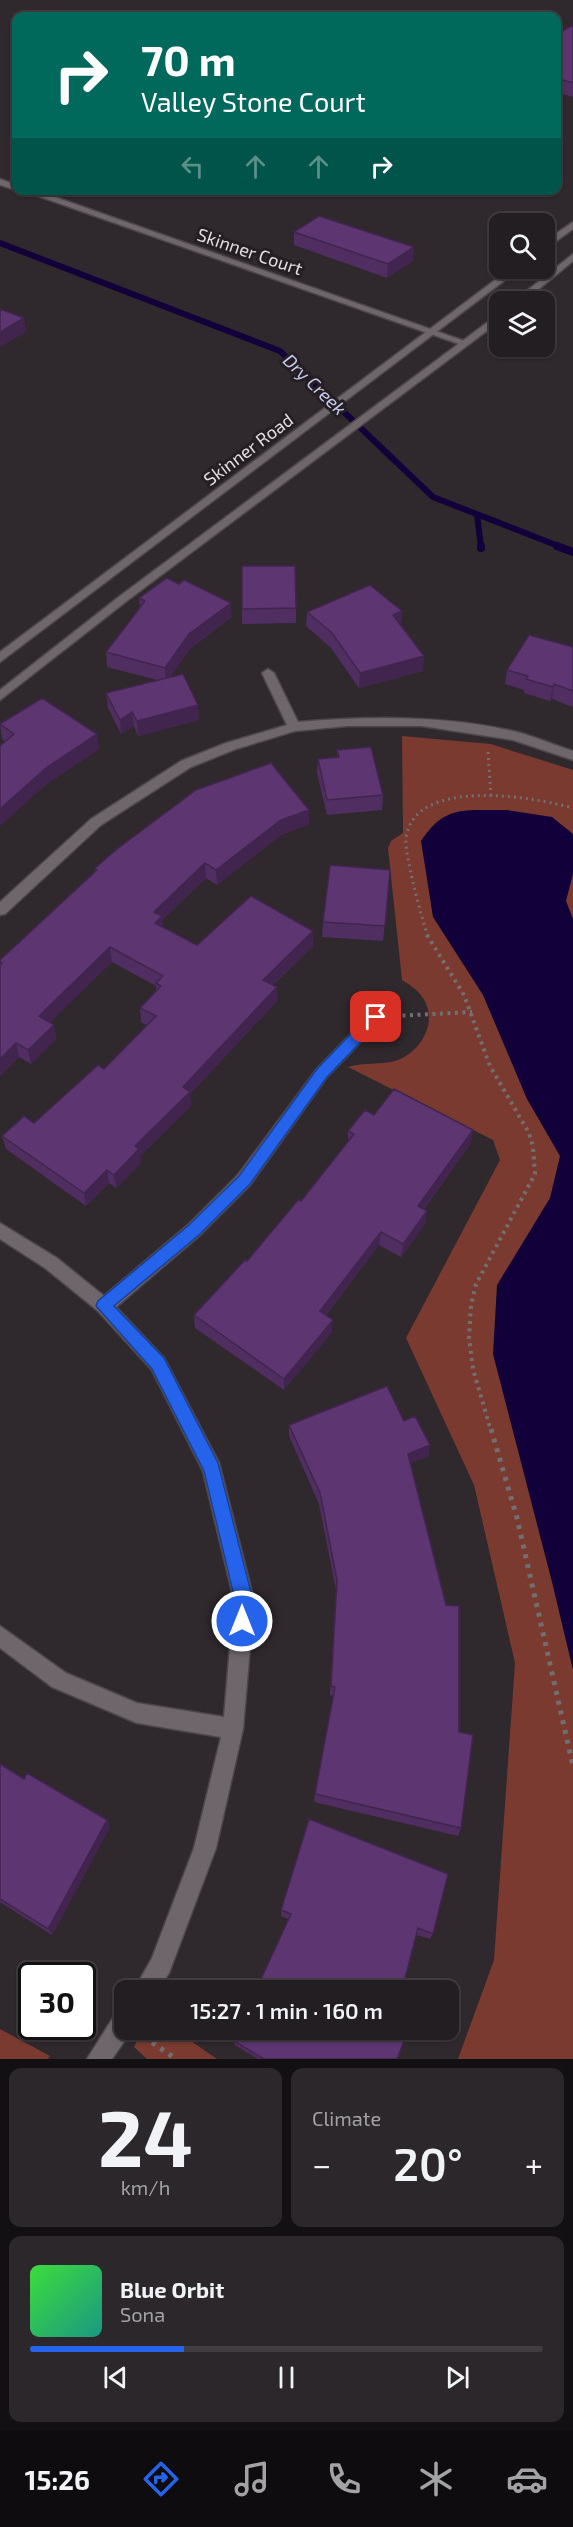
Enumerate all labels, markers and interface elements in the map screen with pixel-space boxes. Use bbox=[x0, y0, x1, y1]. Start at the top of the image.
text: 70 m bbox=[141, 34, 236, 84]
icon: right bbox=[42, 36, 120, 114]
text: Valley Stone Court bbox=[141, 85, 366, 117]
icon: left bbox=[176, 150, 209, 183]
icon: ahead bbox=[239, 150, 272, 183]
icon: ahead bbox=[302, 150, 335, 183]
icon: right bbox=[365, 150, 398, 183]
map controls bbox=[489, 213, 555, 357]
button: search bbox=[489, 213, 555, 279]
street label: Skinner Court bbox=[194, 223, 306, 279]
button: layers bbox=[489, 291, 555, 357]
water label: Dry Creek bbox=[279, 349, 351, 419]
street label: Skinner Road bbox=[199, 408, 297, 490]
pin bbox=[350, 991, 401, 1042]
icon: arrive bbox=[359, 1000, 392, 1033]
position arrow bbox=[210, 1589, 274, 1653]
speed limit sign: 30 bbox=[18, 1962, 96, 2040]
text: 15:27 · 1 min · 160 m bbox=[190, 1997, 383, 2023]
text: 24 bbox=[98, 2089, 193, 2183]
text: Climate bbox=[312, 2106, 381, 2130]
text: 20° bbox=[393, 2136, 463, 2190]
text: − bbox=[312, 2144, 331, 2184]
text: + bbox=[525, 2144, 543, 2184]
text: km/h bbox=[121, 2175, 170, 2199]
text: Blue Orbit bbox=[120, 2276, 224, 2302]
text: Sona bbox=[120, 2302, 165, 2326]
icon: previous bbox=[99, 2361, 132, 2394]
icon: pause bbox=[270, 2361, 303, 2394]
icon: next bbox=[441, 2361, 474, 2394]
icon: directions bbox=[140, 2458, 182, 2500]
icon: music bbox=[231, 2458, 273, 2500]
icon: phone bbox=[323, 2458, 365, 2500]
icon: climate bbox=[415, 2458, 457, 2500]
icon: car bbox=[506, 2458, 548, 2500]
text: 15:26 bbox=[25, 2463, 90, 2495]

